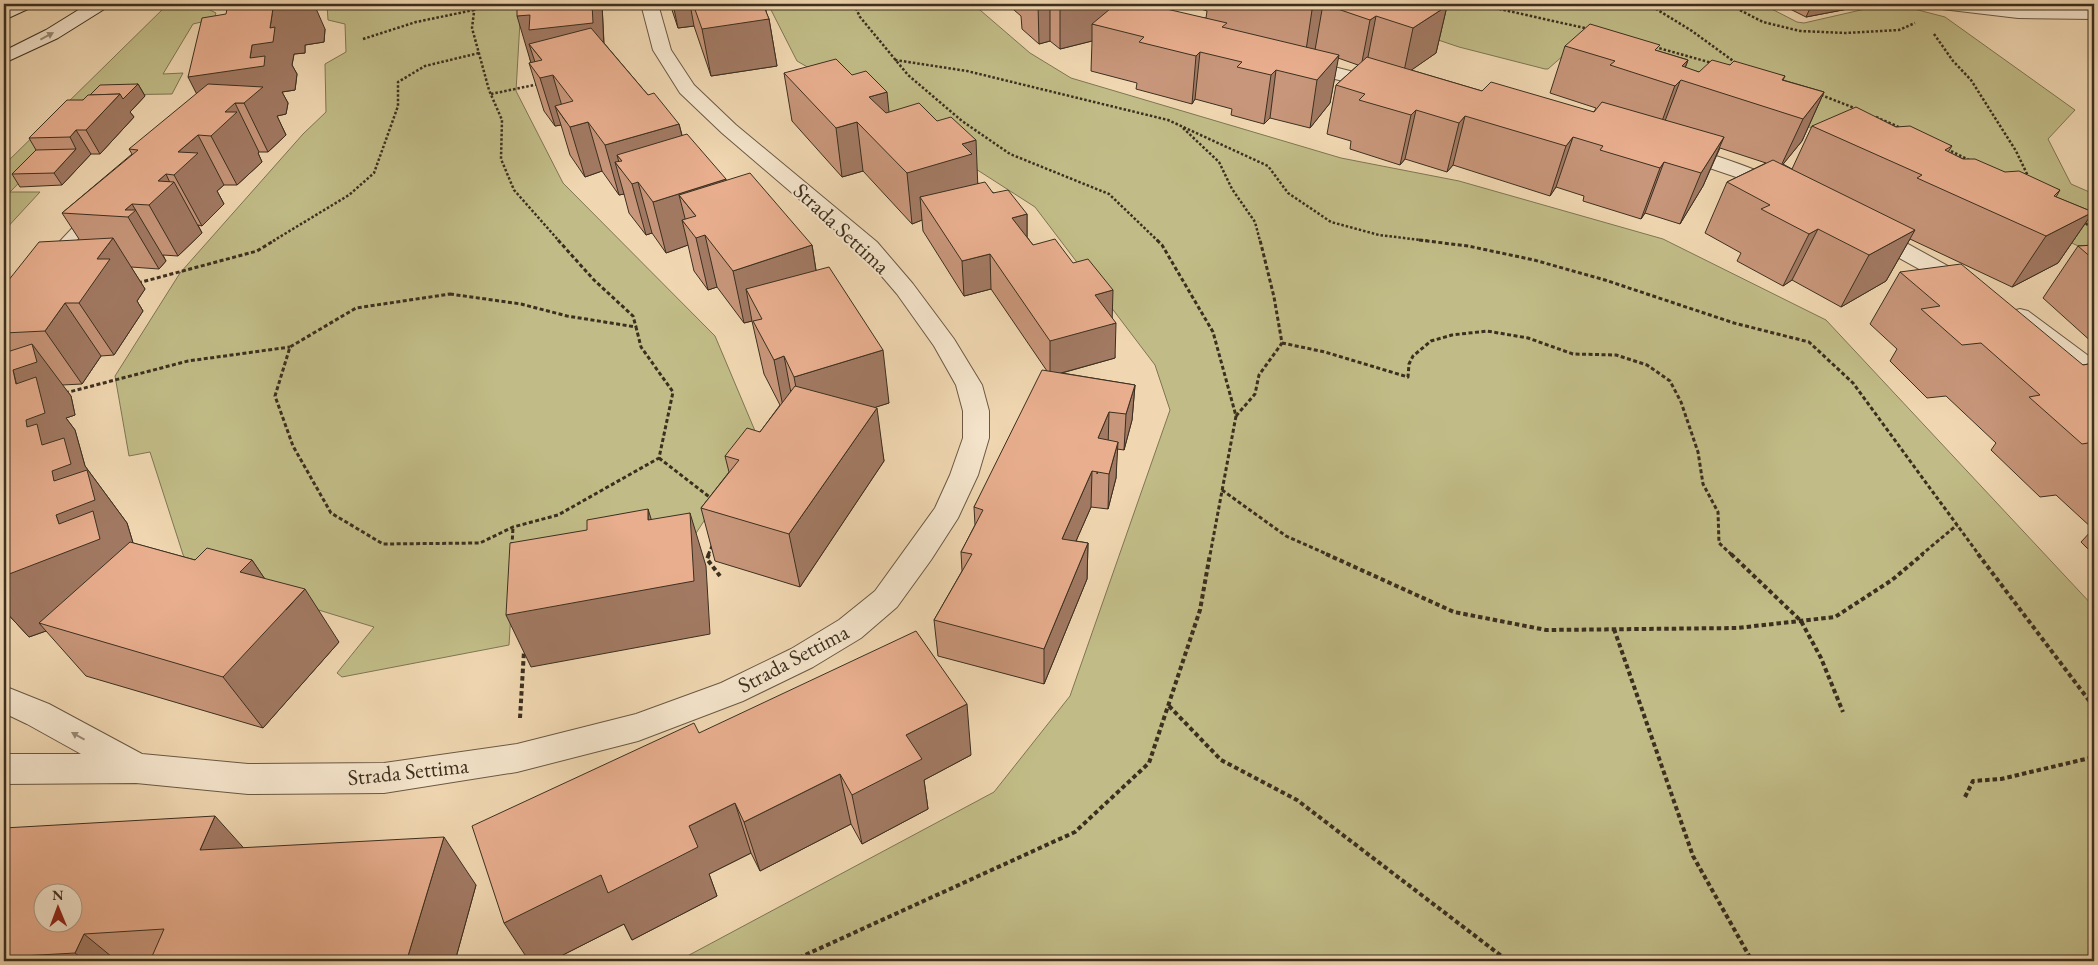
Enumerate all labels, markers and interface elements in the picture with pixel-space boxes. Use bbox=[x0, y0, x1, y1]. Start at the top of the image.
one-way arrow bbox=[40, 32, 54, 40]
street label: Strada Settima bbox=[787, 176, 896, 281]
street label: Strada Settima bbox=[733, 617, 854, 700]
one-way arrow bbox=[71, 732, 85, 740]
street label: Strada Settima bbox=[346, 751, 470, 792]
north arrow bbox=[32, 882, 82, 932]
text: N bbox=[52, 886, 64, 904]

